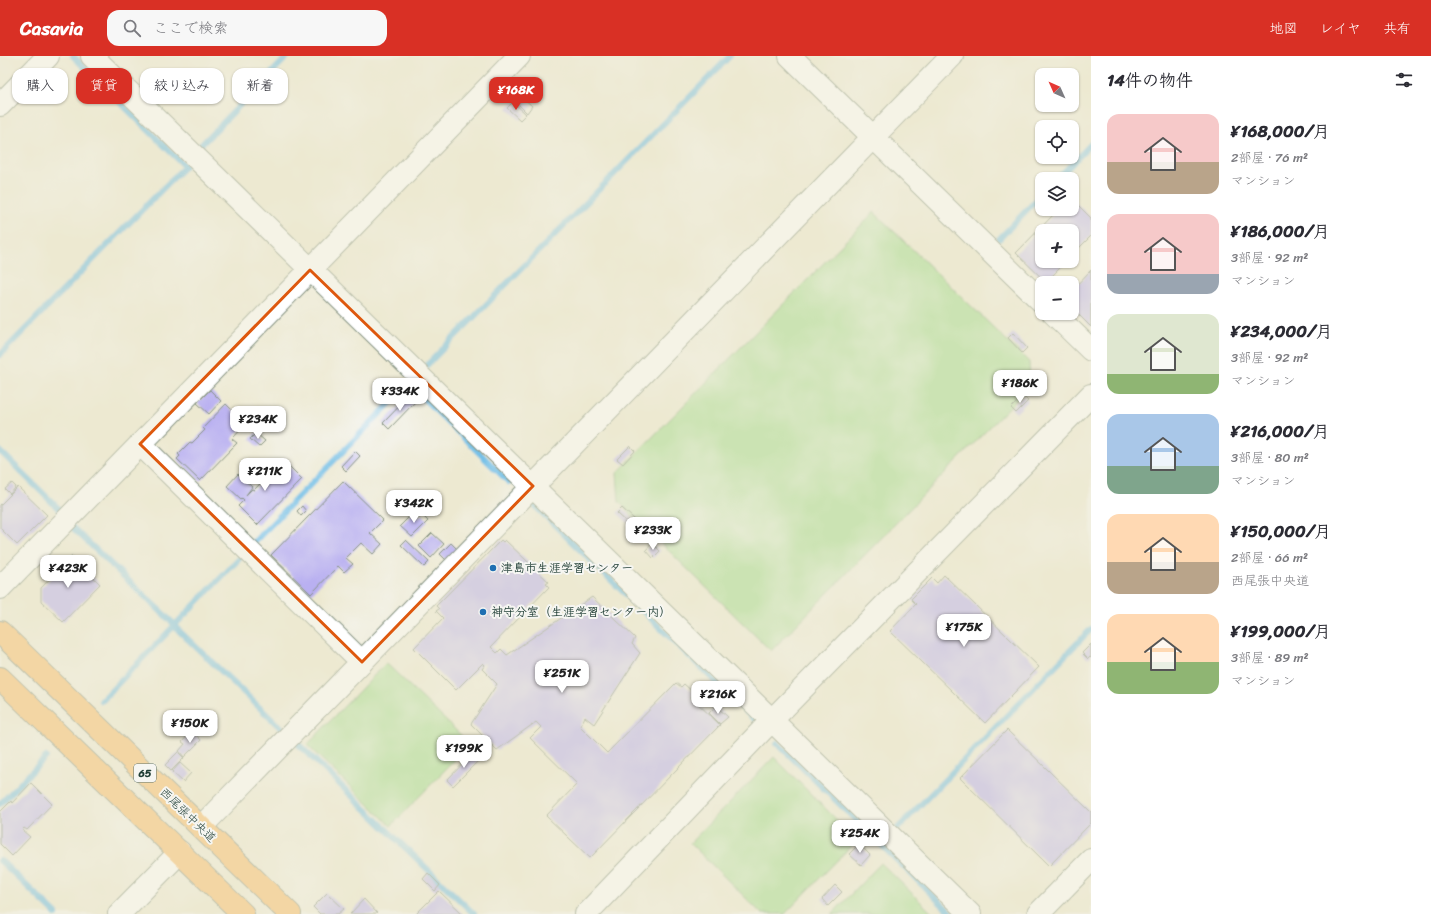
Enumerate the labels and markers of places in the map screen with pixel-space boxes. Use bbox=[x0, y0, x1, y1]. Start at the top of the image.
pin: ¥168K bbox=[488, 77, 544, 111]
pin: ¥186K bbox=[992, 370, 1048, 404]
pin: ¥334K bbox=[372, 378, 428, 412]
pin: ¥234K bbox=[230, 406, 286, 440]
pin: ¥211K bbox=[237, 458, 293, 492]
pin: ¥342K bbox=[386, 490, 442, 524]
pin: ¥233K bbox=[625, 517, 681, 551]
pin: ¥423K bbox=[40, 555, 96, 589]
place label: 津島市生涯学習センター bbox=[501, 557, 633, 579]
marker: 津島市生涯学習センター bbox=[488, 563, 498, 573]
place label: 神守分室（生涯学習センター内） bbox=[491, 601, 671, 623]
marker: 神守分室（生涯学習センター内） bbox=[478, 607, 488, 617]
pin: ¥175K bbox=[936, 614, 992, 648]
pin: ¥251K bbox=[534, 660, 590, 694]
pin: ¥216K bbox=[690, 681, 746, 715]
pin: ¥150K bbox=[162, 710, 218, 744]
pin: ¥199K bbox=[436, 735, 492, 769]
pin: ¥254K bbox=[832, 820, 888, 854]

